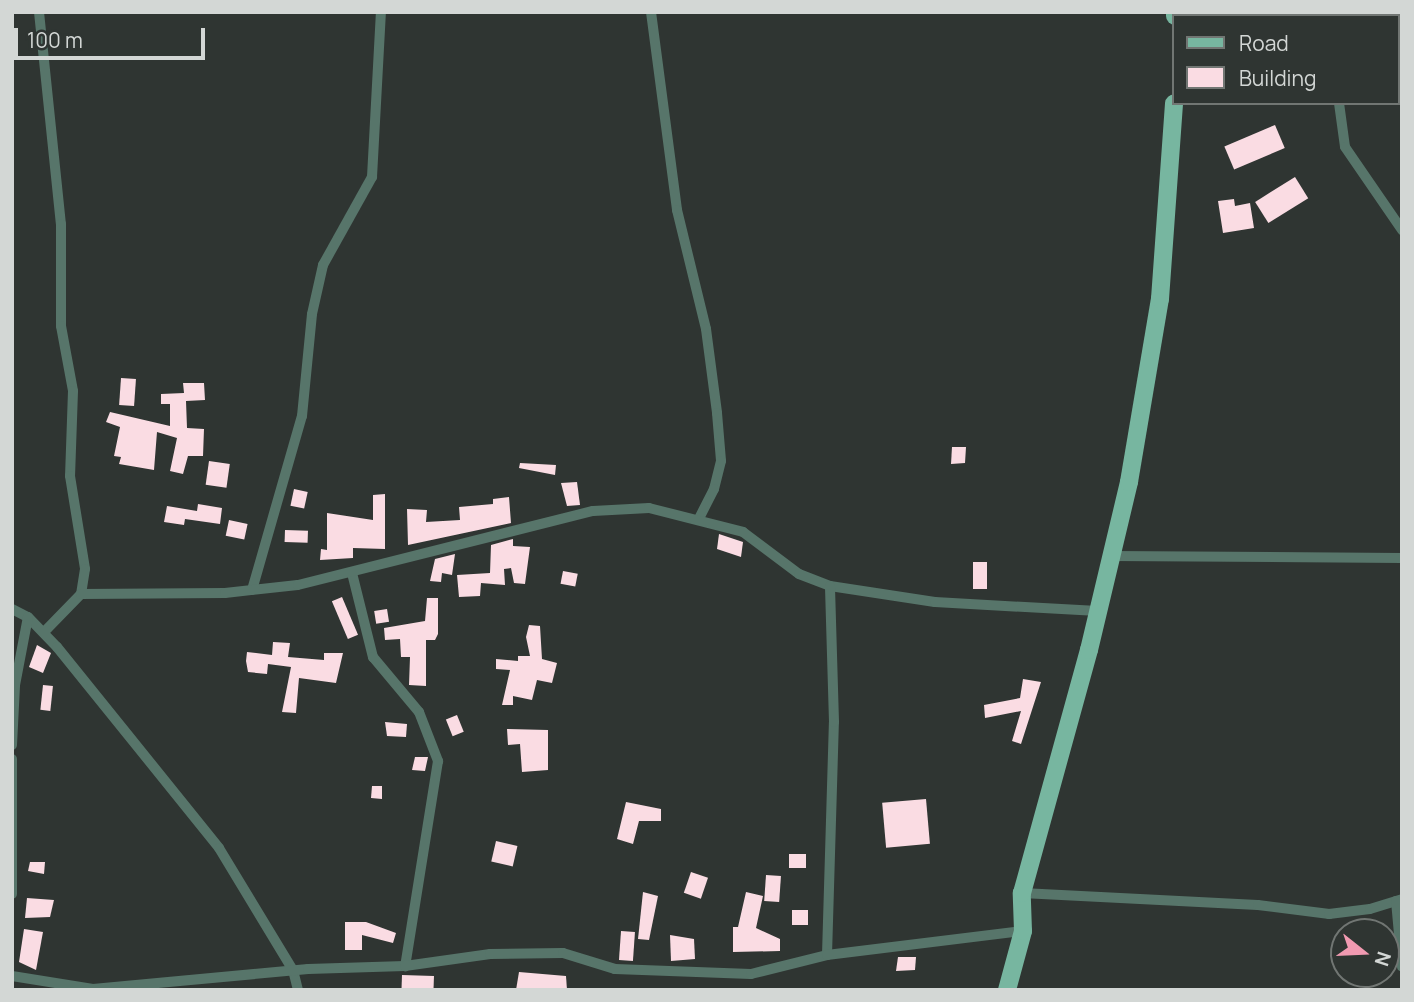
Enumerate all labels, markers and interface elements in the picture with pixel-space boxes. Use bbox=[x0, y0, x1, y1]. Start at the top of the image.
scale bar bbox=[18, 14, 208, 58]
legend bbox=[1172, 14, 1400, 105]
text: 100 m bbox=[27, 26, 83, 54]
text: Road bbox=[1239, 29, 1289, 57]
text: Building bbox=[1239, 64, 1316, 92]
north arrow bbox=[1330, 918, 1400, 988]
text: N bbox=[1369, 948, 1398, 969]

